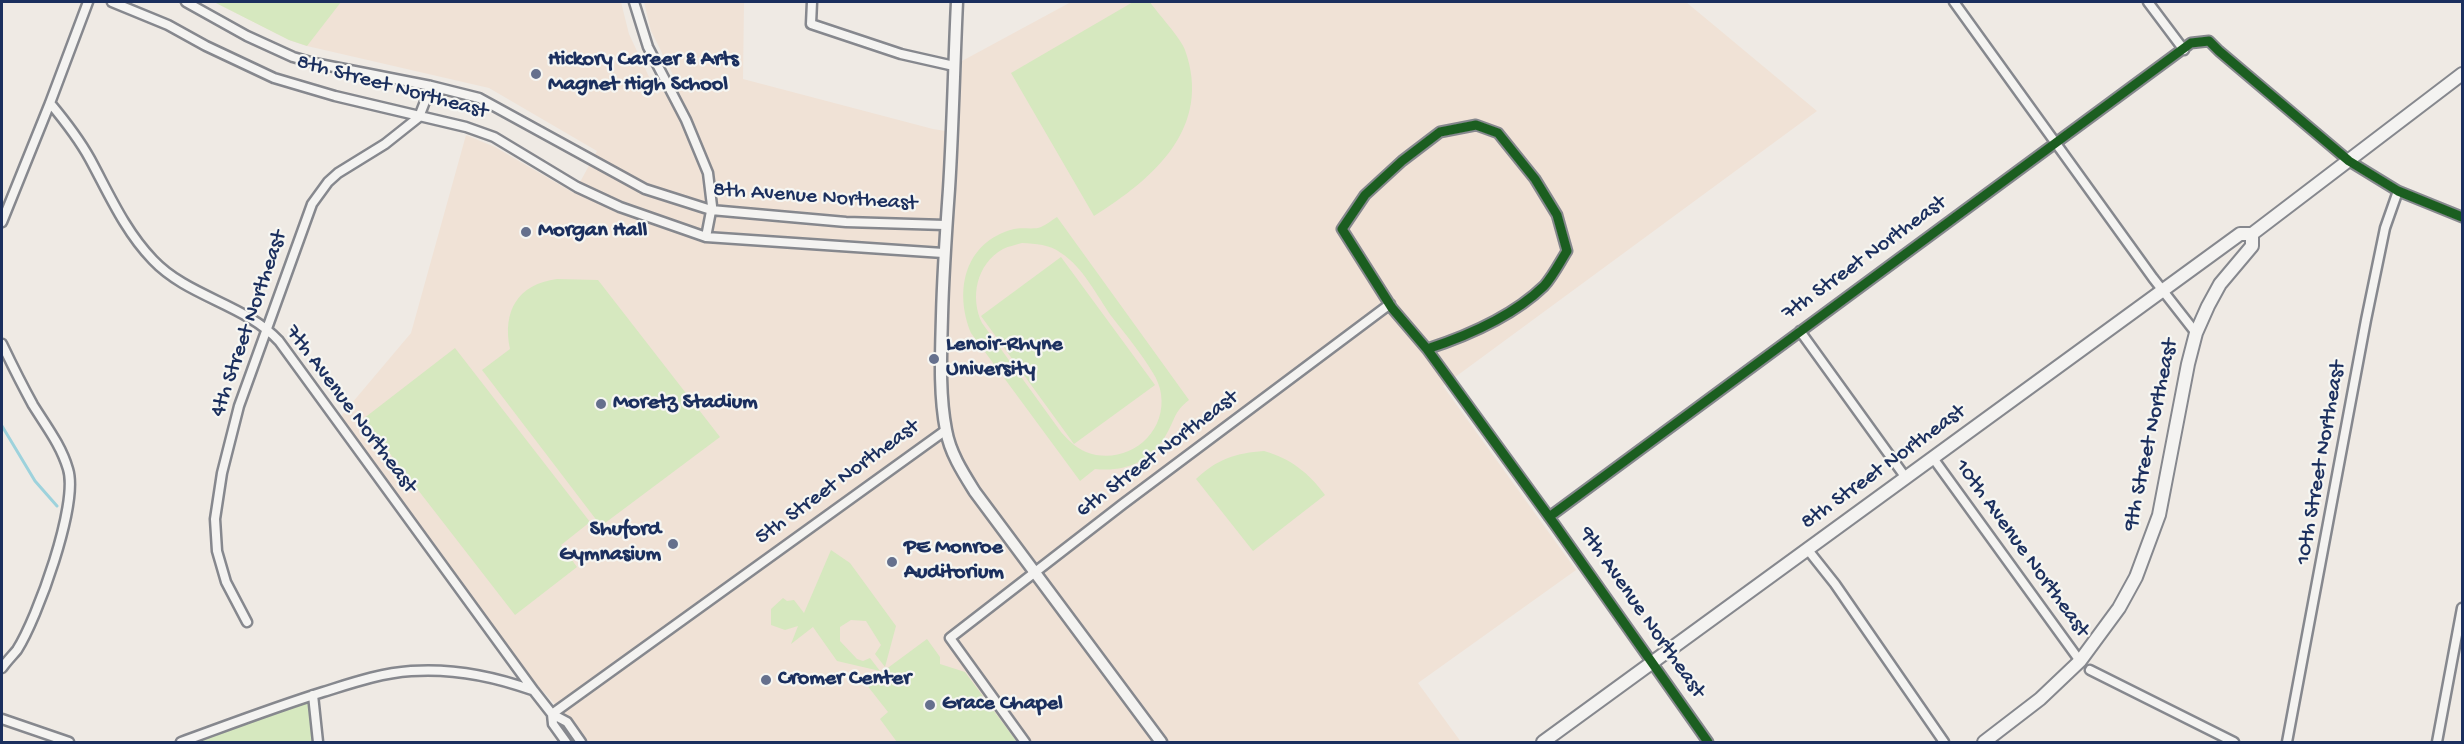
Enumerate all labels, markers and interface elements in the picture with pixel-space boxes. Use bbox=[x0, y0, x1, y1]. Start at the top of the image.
place label: Hickory Career & Arts Magnet High School bbox=[548, 48, 739, 100]
street label: 8th Street Northeast bbox=[293, 50, 491, 126]
marker: Hickory Career & Arts Magnet High School bbox=[529, 67, 543, 81]
street label: 8th Avenue Northeast bbox=[712, 178, 918, 218]
street label: 7th Street Northeast bbox=[1778, 191, 1952, 327]
place label: Morgan Hall bbox=[538, 219, 647, 245]
marker: Morgan Hall bbox=[519, 225, 533, 239]
street label: 4th Street Northeast bbox=[206, 227, 294, 421]
street label: 7th Avenue Northeast bbox=[278, 321, 422, 499]
place label: Lenoir-Rhyne University bbox=[946, 333, 1063, 384]
street label: 9th Street Northeast bbox=[2119, 336, 2185, 534]
marker: Lenoir-Rhyne University bbox=[927, 352, 941, 366]
street label: 10th Street Northeast bbox=[2291, 359, 2353, 567]
street label: 6th Street Northeast bbox=[1072, 385, 1244, 525]
place label: Moretz Stadium bbox=[613, 391, 758, 417]
marker: Moretz Stadium bbox=[594, 397, 608, 411]
street label: 8th Street Northeast bbox=[1797, 399, 1971, 537]
street label: 5th Street Northeast bbox=[751, 415, 925, 551]
street label: 10th Avenue Northeast bbox=[1947, 455, 2095, 643]
place label: Shuford Gymnasium bbox=[559, 518, 661, 570]
street label: 9th Avenue Northeast bbox=[1572, 522, 1710, 704]
place label: PE Monroe Auditorium bbox=[904, 536, 1004, 588]
marker: Shuford Gymnasium bbox=[666, 537, 680, 551]
marker: PE Monroe Auditorium bbox=[885, 555, 899, 569]
place label: Cromer Center bbox=[778, 667, 911, 693]
marker: Cromer Center bbox=[759, 673, 773, 687]
place label: Grace Chapel bbox=[942, 692, 1063, 718]
marker: Grace Chapel bbox=[923, 698, 937, 712]

